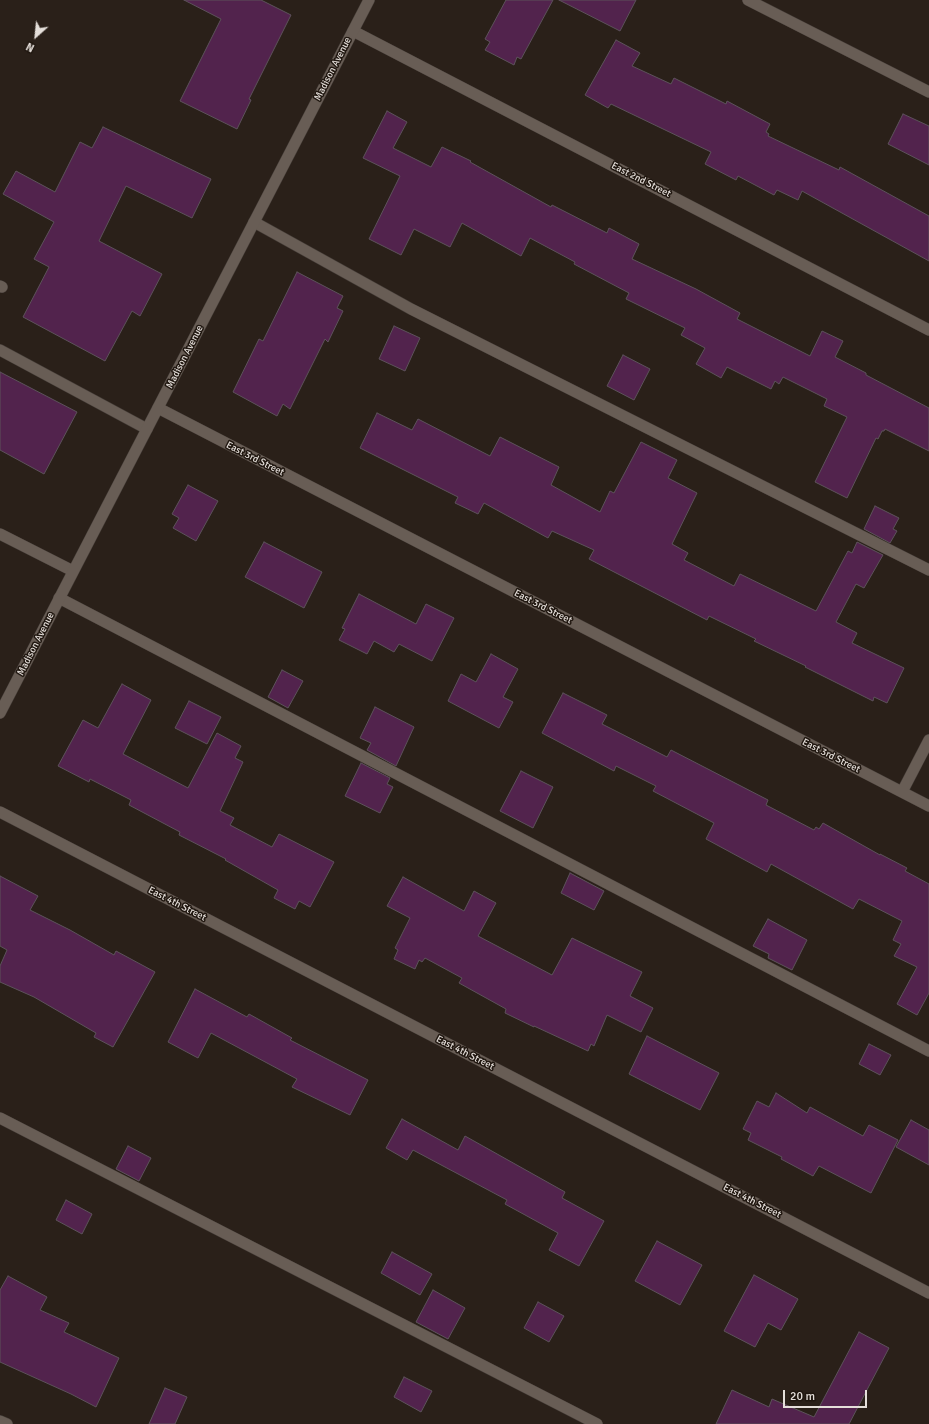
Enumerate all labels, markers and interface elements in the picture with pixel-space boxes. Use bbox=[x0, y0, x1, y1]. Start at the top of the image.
north arrow bbox=[16, 16, 56, 56]
street label: Madison Avenue bbox=[312, 35, 354, 103]
text: N bbox=[24, 40, 37, 55]
street label: East 2nd Street bbox=[609, 160, 673, 200]
street label: Madison Avenue bbox=[164, 323, 206, 391]
street label: East 3rd Street bbox=[224, 439, 286, 479]
street label: East 3rd Street bbox=[512, 587, 574, 627]
street label: Madison Avenue bbox=[15, 610, 57, 678]
street label: East 3rd Street bbox=[800, 736, 862, 776]
street label: East 4th Street bbox=[146, 884, 208, 924]
street label: East 4th Street bbox=[434, 1033, 496, 1073]
street label: East 4th Street bbox=[721, 1181, 783, 1221]
scale bar bbox=[785, 1382, 869, 1408]
text: 20 m bbox=[790, 1389, 815, 1404]

